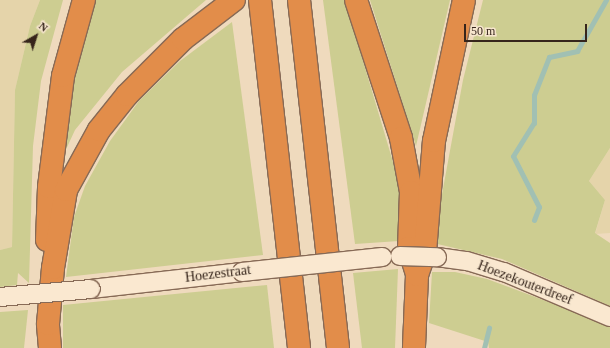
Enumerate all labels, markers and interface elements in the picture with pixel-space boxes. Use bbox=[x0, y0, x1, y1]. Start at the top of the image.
north arrow bbox=[16, 16, 56, 56]
scale bar bbox=[466, 16, 589, 42]
text: N bbox=[37, 20, 50, 34]
text: 50 m bbox=[471, 24, 495, 38]
street label: Hoezekouterdreef bbox=[475, 257, 575, 309]
street label: Hoezestraat bbox=[184, 262, 252, 286]

